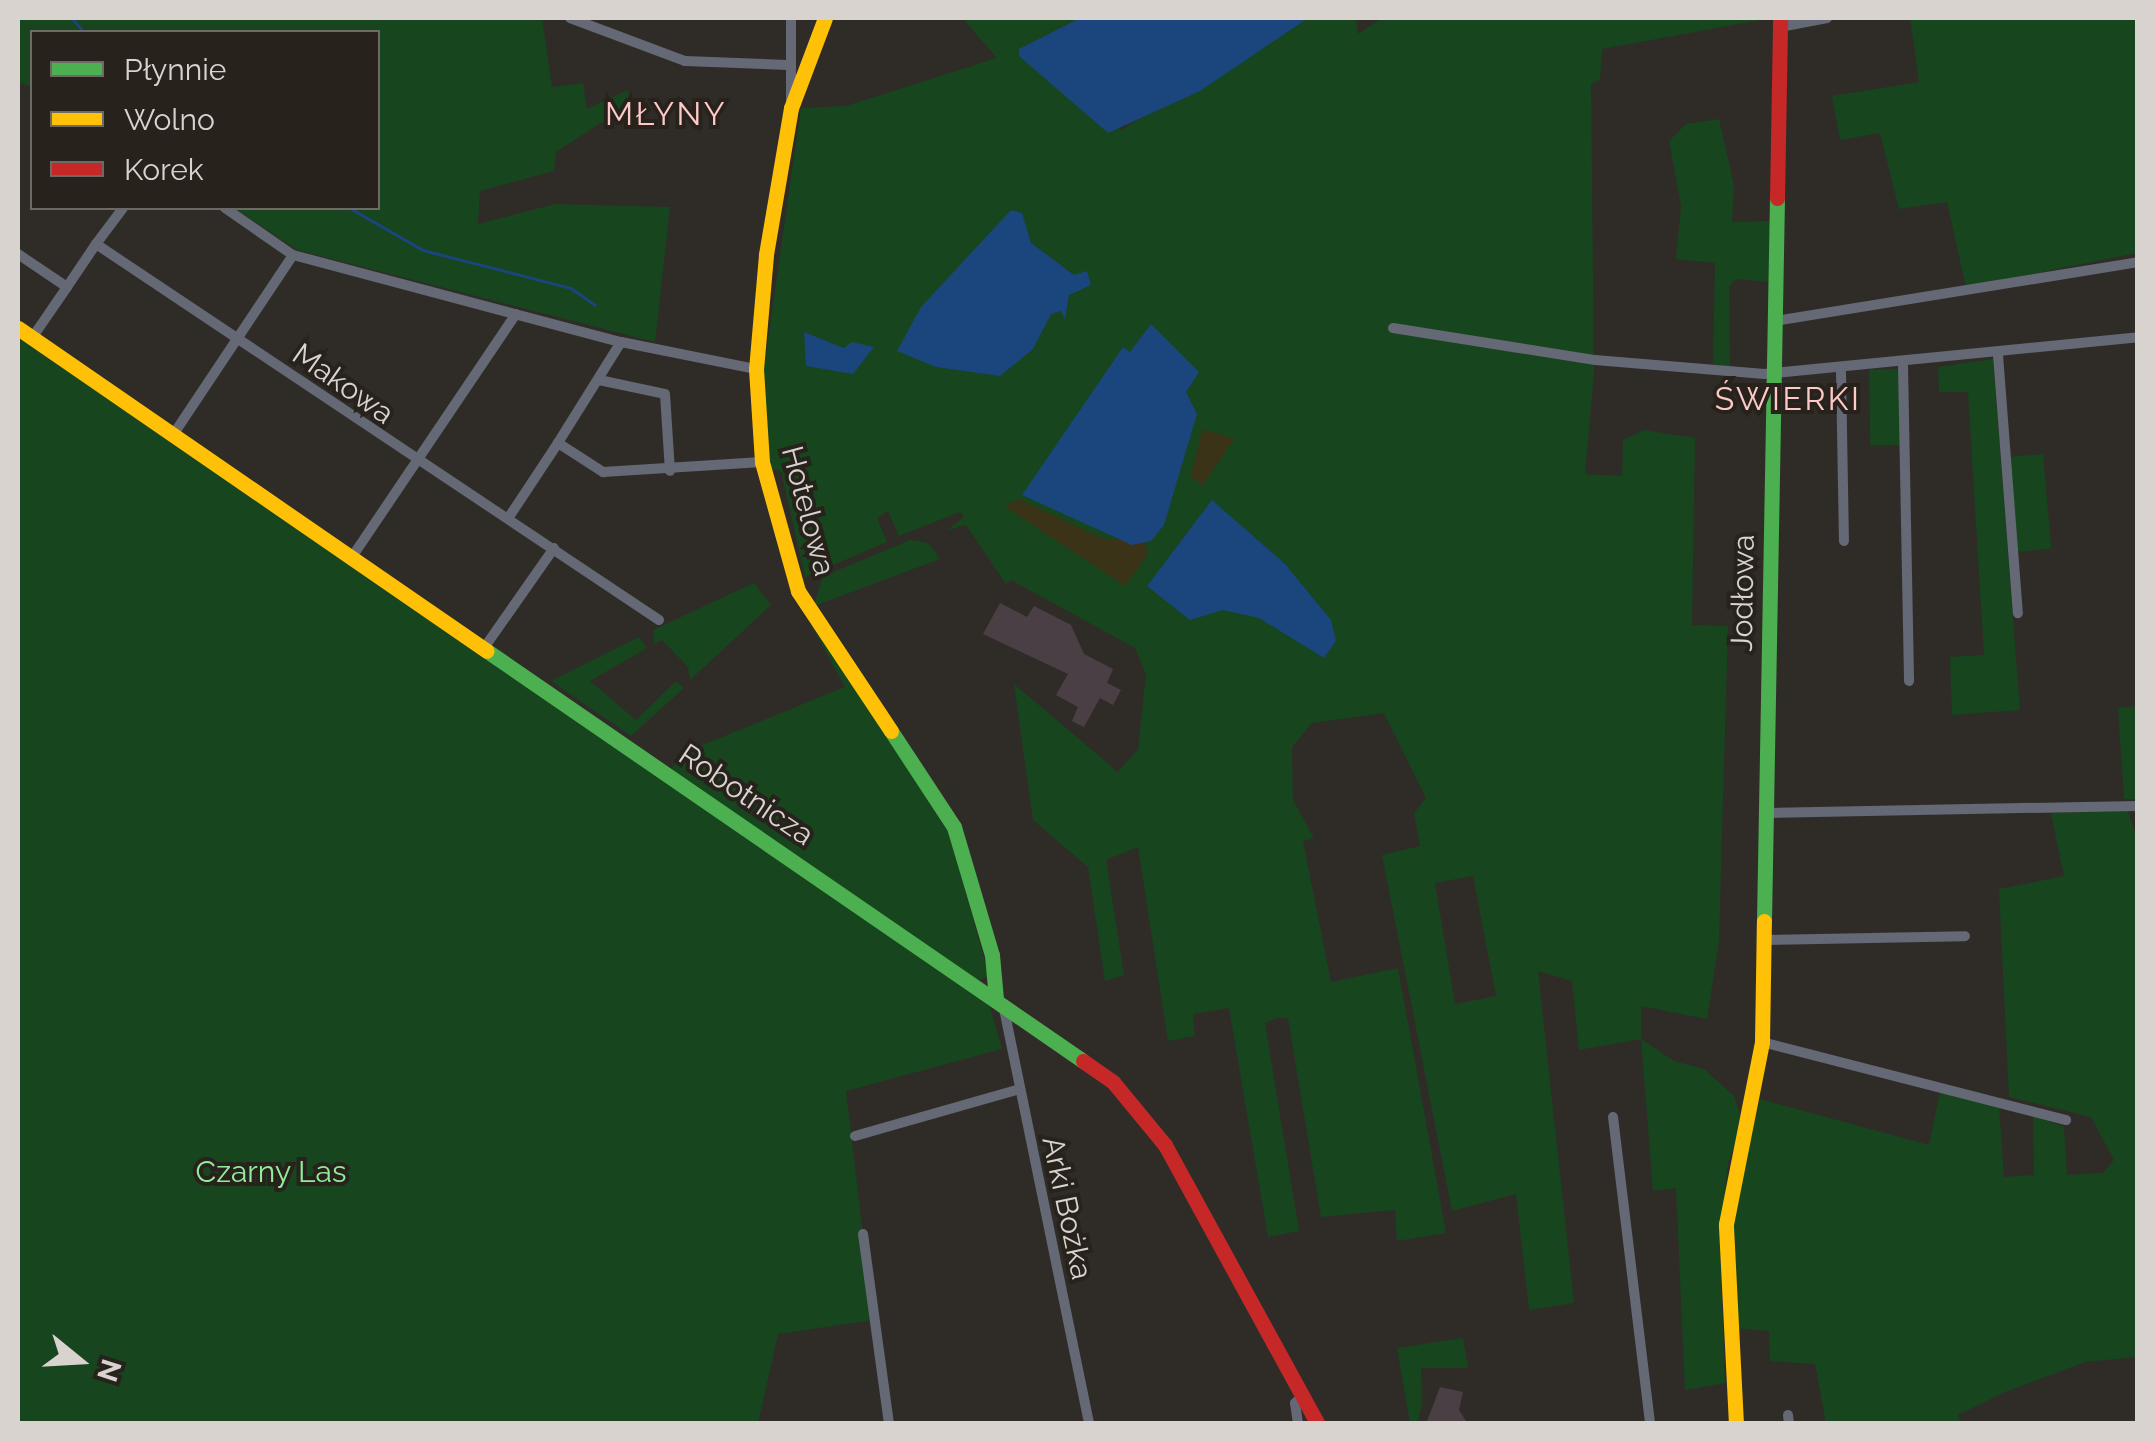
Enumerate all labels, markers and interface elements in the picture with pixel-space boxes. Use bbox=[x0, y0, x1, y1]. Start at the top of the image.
legend bbox=[30, 30, 380, 210]
text: Płynnie bbox=[124, 52, 226, 87]
district label: MŁYNY bbox=[605, 95, 727, 133]
text: Wolno bbox=[124, 102, 215, 137]
text: Korek bbox=[124, 152, 204, 187]
street label: Makowa bbox=[285, 336, 401, 432]
district label: ŚWIERKI bbox=[1715, 380, 1861, 418]
street label: Hotelowa bbox=[773, 442, 843, 580]
street label: Jodłowa bbox=[1724, 534, 1762, 652]
street label: Robotnicza bbox=[672, 737, 820, 853]
street label: Arki Bożka bbox=[1034, 1133, 1100, 1283]
park label: Czarny Las bbox=[195, 1154, 347, 1190]
north arrow bbox=[30, 1311, 130, 1411]
text: N bbox=[90, 1355, 128, 1386]

